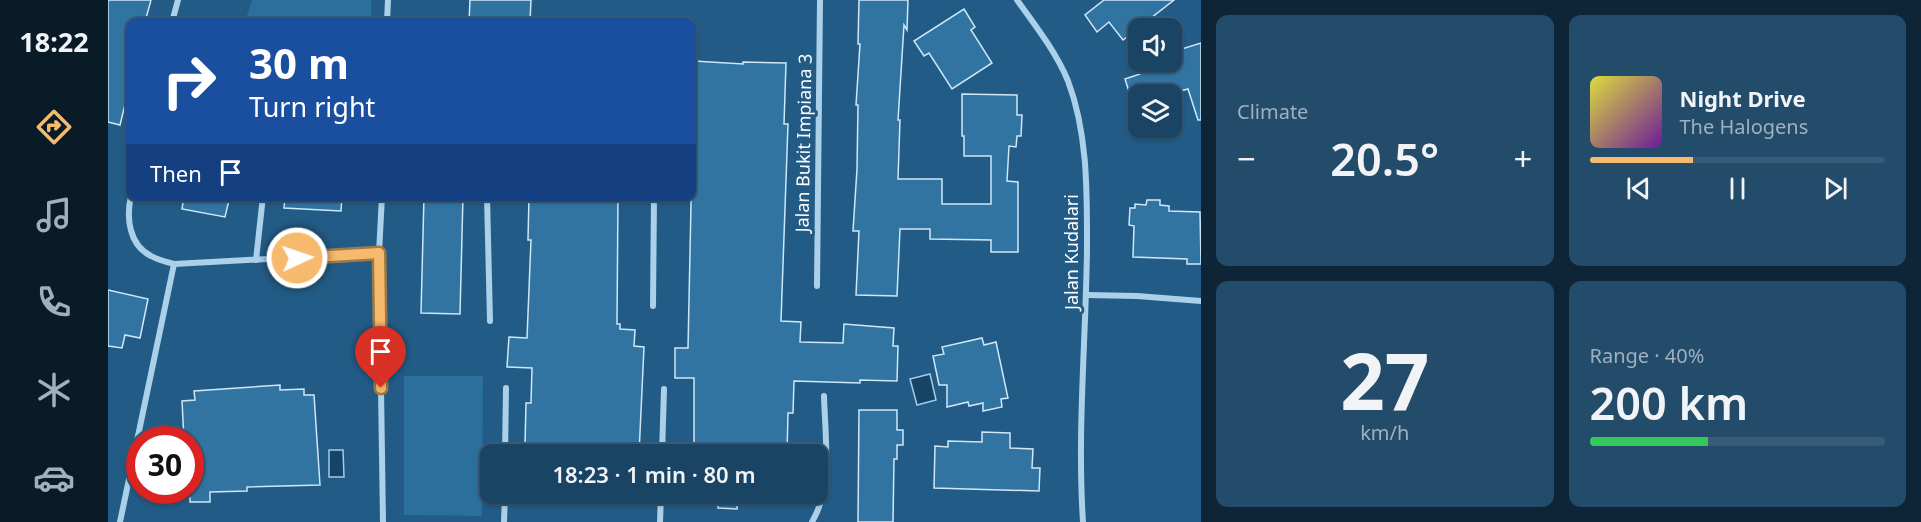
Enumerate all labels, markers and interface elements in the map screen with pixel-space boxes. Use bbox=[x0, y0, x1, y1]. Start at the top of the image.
map controls bbox=[1128, 18, 1182, 138]
button: sound bbox=[1128, 18, 1182, 72]
text: 18:22 bbox=[19, 23, 89, 60]
text: 30 m bbox=[249, 34, 349, 91]
icon: right bbox=[150, 42, 228, 120]
street label: Jalan Bukit Impiana 3 bbox=[789, 53, 817, 235]
text: Night Drive bbox=[1680, 83, 1806, 113]
button: layers bbox=[1128, 84, 1182, 138]
text: Turn right bbox=[249, 88, 375, 125]
text: Climate bbox=[1237, 98, 1308, 125]
icon: directions bbox=[33, 106, 75, 148]
text: The Halogens bbox=[1680, 113, 1808, 140]
text: 20.5° bbox=[1330, 128, 1439, 189]
text: − bbox=[1237, 136, 1256, 181]
text: + bbox=[1514, 136, 1533, 181]
icon: arrive bbox=[214, 156, 247, 189]
text: Then bbox=[150, 158, 202, 188]
icon: previous bbox=[1622, 172, 1655, 205]
icon: pause bbox=[1721, 172, 1754, 205]
icon: next bbox=[1819, 172, 1852, 205]
icon: music bbox=[33, 194, 75, 236]
street label: Jalan Kudalari bbox=[1059, 194, 1083, 312]
position arrow bbox=[265, 226, 329, 290]
icon: phone bbox=[33, 281, 75, 323]
pin bbox=[355, 326, 406, 388]
text: 27 bbox=[1340, 327, 1429, 433]
icon: arrive bbox=[364, 335, 397, 368]
text: Range · 40% bbox=[1590, 342, 1704, 369]
icon: climate bbox=[33, 369, 75, 411]
text: 200 km bbox=[1590, 372, 1748, 433]
text: km/h bbox=[1360, 419, 1409, 446]
speed limit sign: 30 bbox=[126, 426, 204, 504]
icon: car bbox=[33, 457, 75, 499]
text: 18:23 · 1 min · 80 m bbox=[552, 459, 756, 489]

